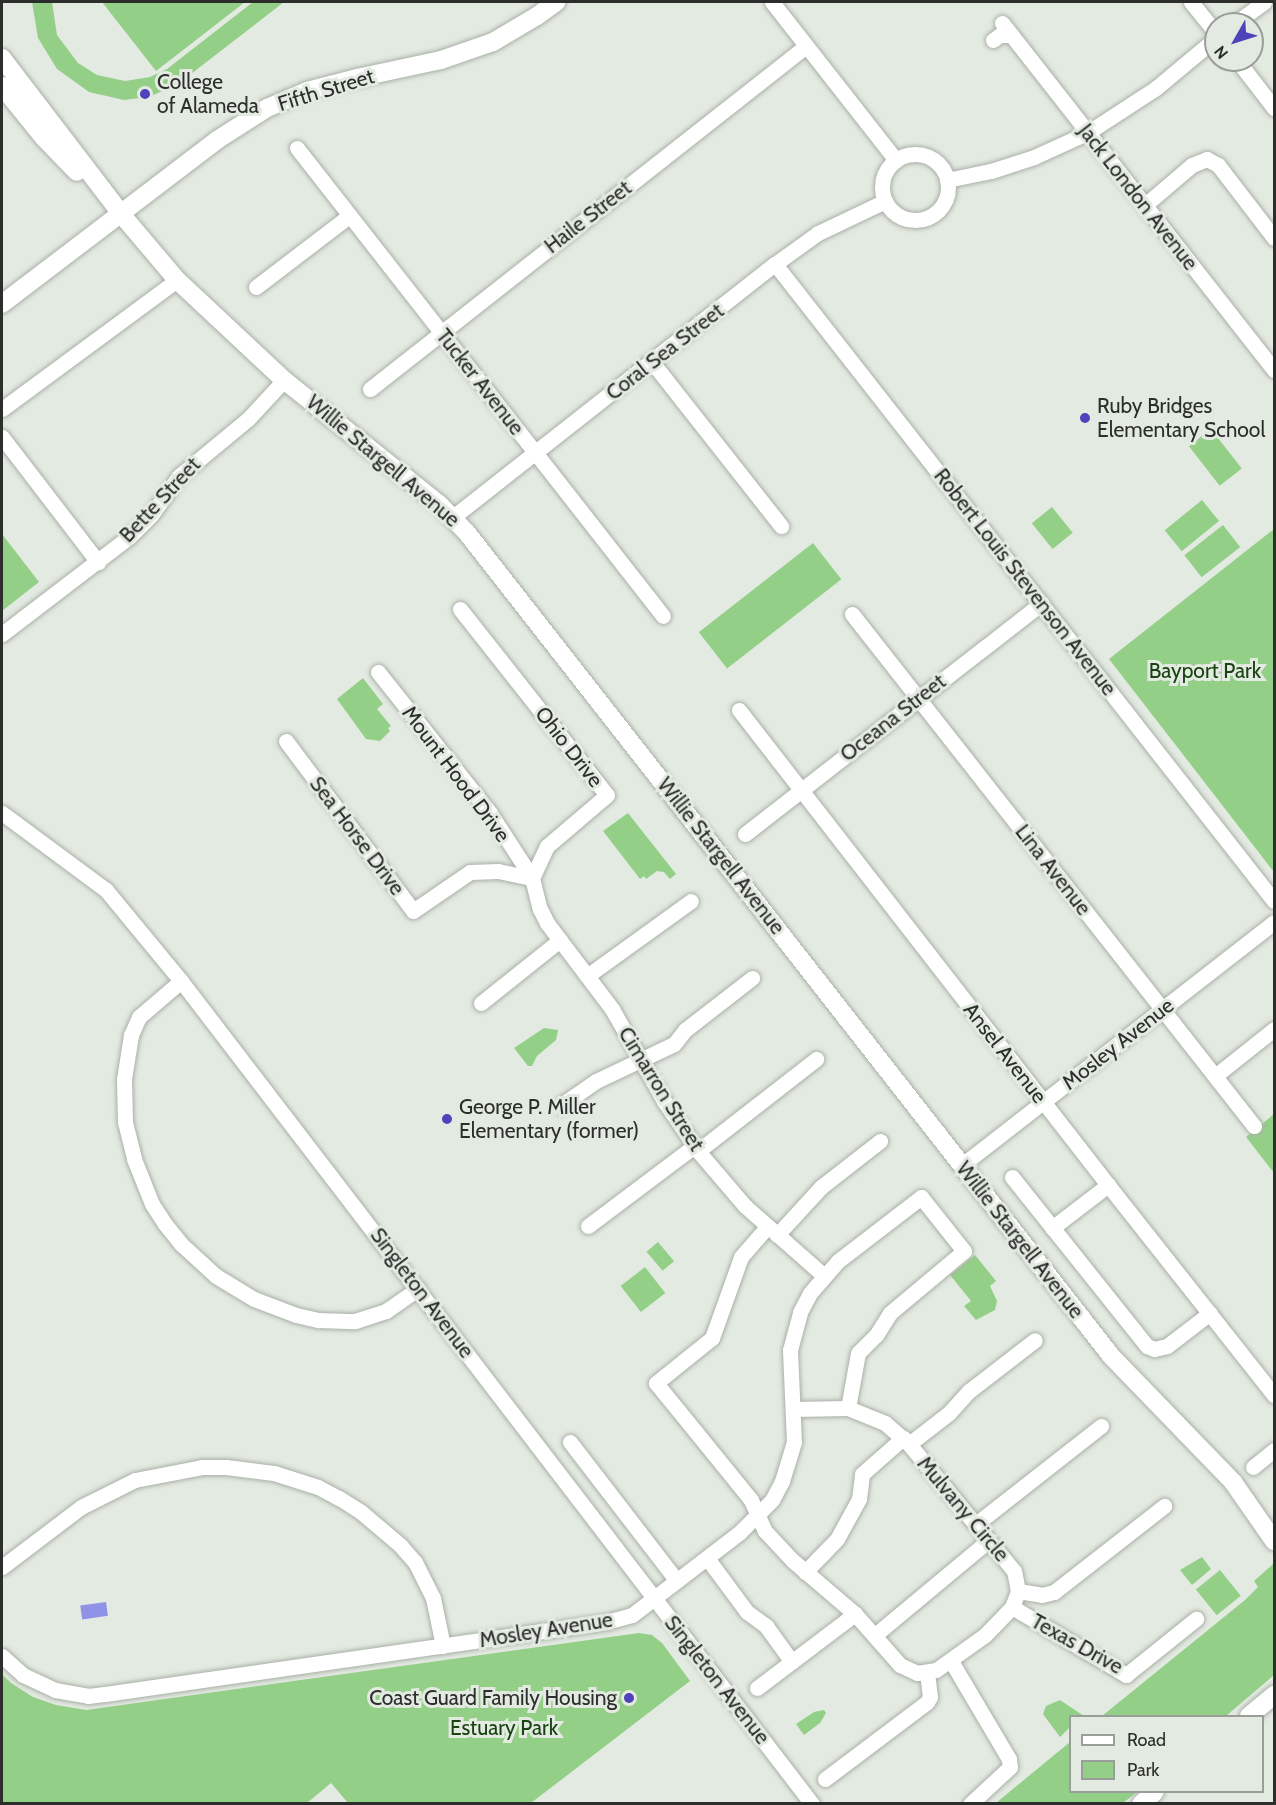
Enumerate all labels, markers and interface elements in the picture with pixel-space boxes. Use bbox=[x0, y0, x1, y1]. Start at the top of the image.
north arrow bbox=[1204, 12, 1264, 72]
text: N bbox=[1210, 42, 1232, 63]
street label: Fifth Street bbox=[275, 63, 377, 117]
place label: College of Alameda bbox=[157, 69, 259, 119]
marker: College of Alameda bbox=[138, 87, 152, 101]
street label: Jack London Avenue bbox=[1073, 119, 1203, 275]
street label: Haile Street bbox=[539, 175, 637, 259]
street label: Coral Sea Street bbox=[601, 298, 729, 406]
street label: Tucker Avenue bbox=[431, 324, 529, 440]
street label: Willie Stargell Avenue bbox=[301, 390, 465, 532]
place label: Ruby Bridges Elementary School bbox=[1097, 393, 1265, 443]
marker: Ruby Bridges Elementary School bbox=[1078, 411, 1092, 425]
street label: Bette Street bbox=[114, 452, 206, 548]
street label: Robert Louis Stevenson Avenue bbox=[929, 464, 1121, 700]
park label: Bayport Park bbox=[1149, 658, 1261, 684]
street label: Oceana Street bbox=[835, 669, 951, 767]
street label: Mount Hood Drive bbox=[397, 701, 515, 847]
street label: Ohio Drive bbox=[530, 702, 608, 792]
street label: Sea Horse Drive bbox=[304, 772, 410, 900]
street label: Willie Stargell Avenue bbox=[652, 773, 790, 939]
street label: Lina Avenue bbox=[1010, 820, 1096, 920]
street label: Mosley Avenue bbox=[1057, 993, 1179, 1095]
street label: Ansel Avenue bbox=[958, 998, 1052, 1108]
street label: Cimarron Street bbox=[613, 1022, 709, 1156]
place label: George P. Miller Elementary (former) bbox=[459, 1094, 639, 1144]
marker: George P. Miller Elementary (former) bbox=[440, 1112, 454, 1126]
street label: Willie Stargell Avenue bbox=[951, 1157, 1089, 1323]
street label: Singleton Avenue bbox=[365, 1223, 479, 1363]
street label: Mulvany Circle bbox=[912, 1451, 1014, 1567]
street label: Mosley Avenue bbox=[478, 1607, 614, 1653]
street label: Texas Drive bbox=[1027, 1609, 1127, 1679]
street label: Singleton Avenue bbox=[659, 1611, 775, 1749]
place label: Coast Guard Family Housing bbox=[369, 1685, 617, 1711]
marker: Coast Guard Family Housing bbox=[622, 1691, 636, 1705]
park label: Estuary Park bbox=[450, 1715, 558, 1741]
legend bbox=[1069, 1715, 1264, 1793]
text: Road bbox=[1127, 1729, 1166, 1751]
text: Park bbox=[1127, 1759, 1159, 1781]

